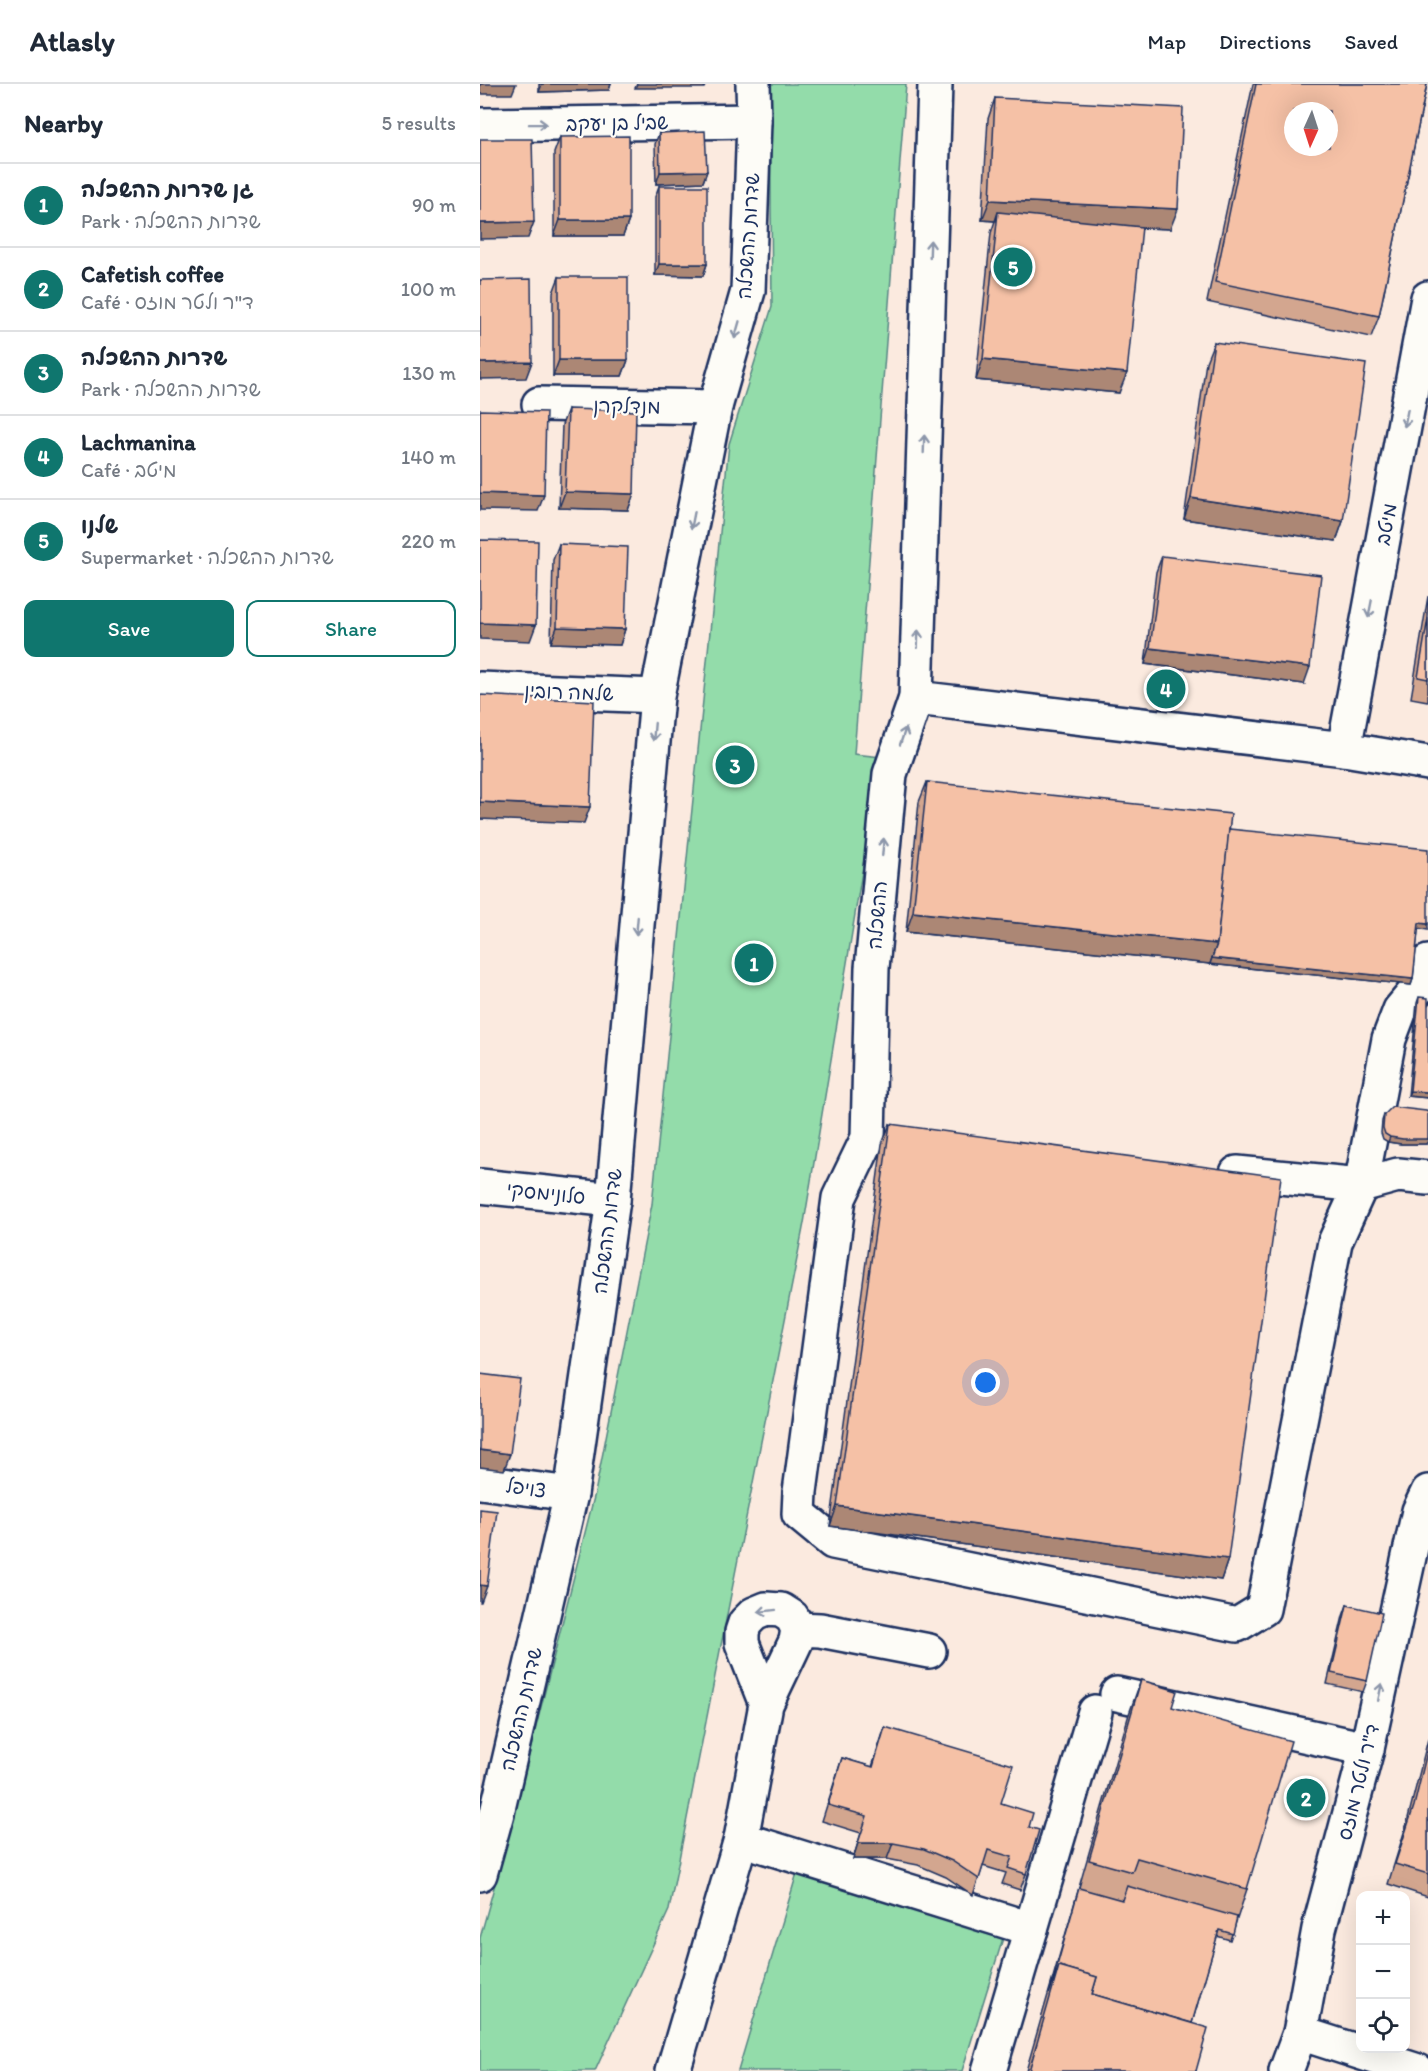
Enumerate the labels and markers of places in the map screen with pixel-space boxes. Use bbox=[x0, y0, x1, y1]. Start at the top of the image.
pin: 5 bbox=[994, 244, 1032, 290]
pin: 4 bbox=[1146, 666, 1186, 712]
pin: 3 bbox=[716, 742, 754, 788]
pin: 1 bbox=[734, 940, 774, 986]
pin: 2 bbox=[1286, 1776, 1326, 1820]

